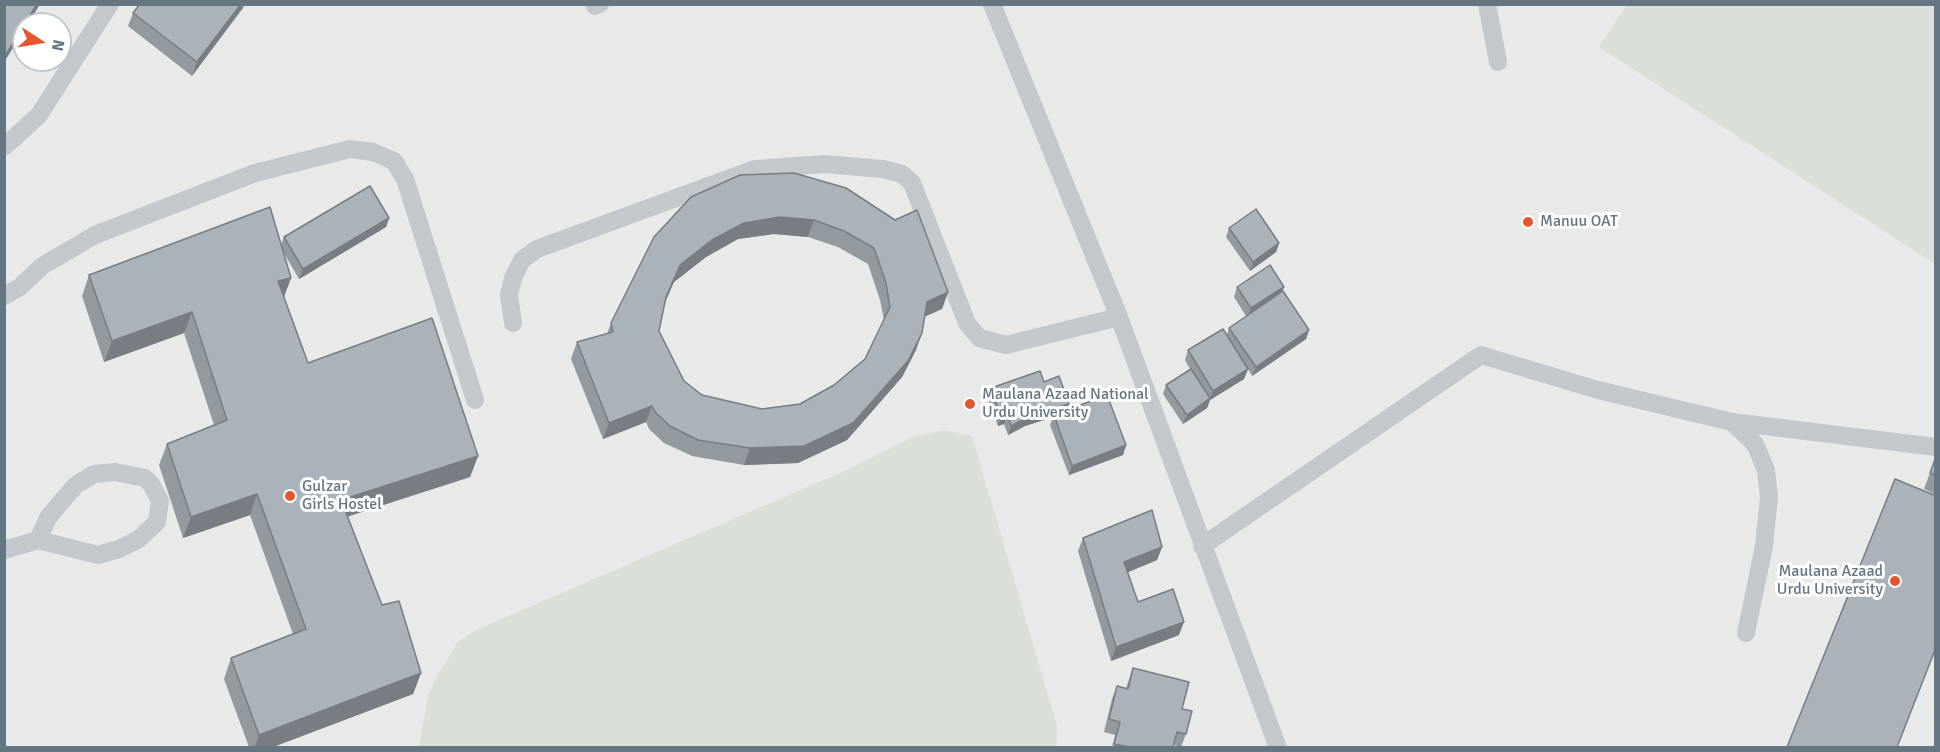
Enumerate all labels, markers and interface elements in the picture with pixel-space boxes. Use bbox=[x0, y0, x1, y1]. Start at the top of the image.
north arrow bbox=[12, 12, 72, 72]
text: N bbox=[47, 38, 69, 53]
place label: Manuu OAT bbox=[1540, 212, 1618, 232]
marker: Manuu OAT bbox=[1521, 215, 1535, 229]
place label: Maulana Azaad National Urdu University bbox=[982, 385, 1149, 423]
marker: Maulana Azaad National Urdu University bbox=[963, 397, 977, 411]
place label: Gulzar Girls Hostel bbox=[302, 477, 382, 515]
marker: Gulzar Girls Hostel bbox=[283, 489, 297, 503]
place label: Maulana Azaad Urdu University bbox=[1777, 562, 1883, 600]
marker: Maulana Azaad Urdu University bbox=[1888, 574, 1902, 588]

